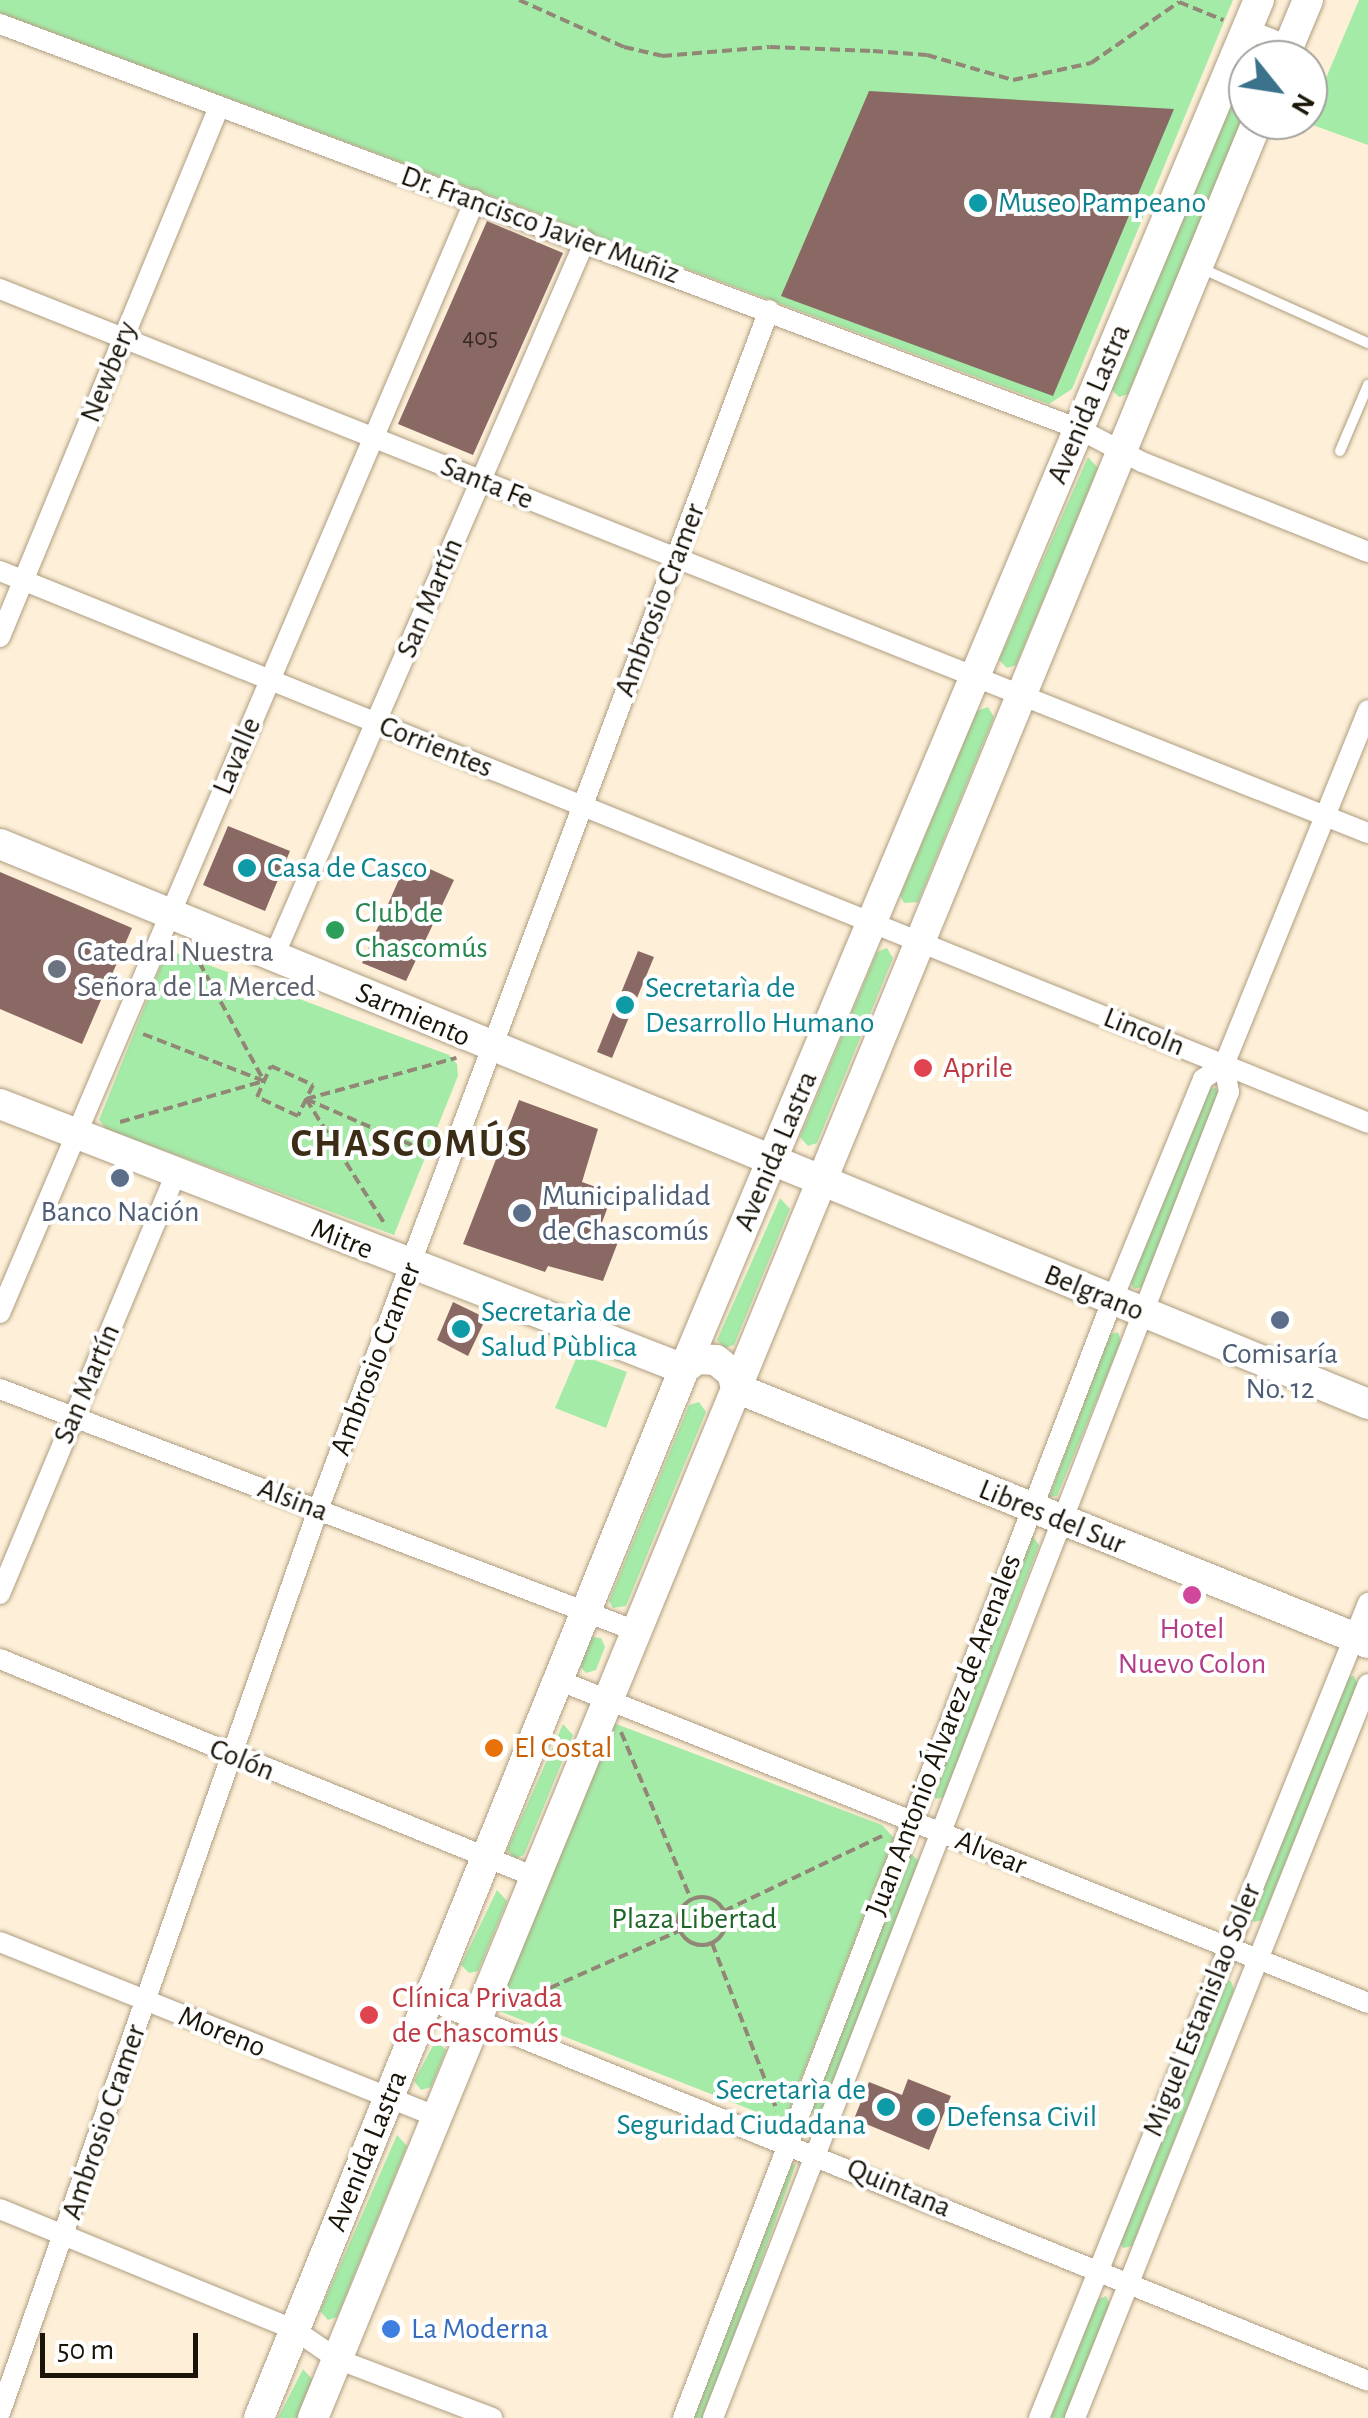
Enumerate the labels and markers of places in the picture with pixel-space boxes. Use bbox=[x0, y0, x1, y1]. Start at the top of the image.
place label: Museo Pampeano bbox=[998, 185, 1206, 221]
marker: Museo Pampeano bbox=[967, 192, 989, 214]
place label: Casa de Casco bbox=[267, 850, 428, 886]
marker: Casa de Casco bbox=[236, 857, 258, 879]
place label: Club de Chascomús bbox=[355, 895, 488, 966]
marker: Club de Chascomús bbox=[324, 919, 346, 941]
place label: Catedral Nuestra Señora de La Merced bbox=[77, 934, 316, 1004]
marker: Catedral Nuestra Señora de La Merced bbox=[46, 958, 68, 980]
place label: Secretarìa de Desarrollo Humano bbox=[645, 970, 874, 1040]
marker: Secretarìa de Desarrollo Humano bbox=[614, 994, 636, 1016]
place label: Aprile bbox=[943, 1050, 1013, 1086]
marker: Aprile bbox=[912, 1057, 934, 1079]
marker: Banco Nación bbox=[109, 1167, 131, 1189]
place label: Municipalidad de Chascomús bbox=[542, 1178, 710, 1248]
place label: Banco Nación bbox=[41, 1194, 199, 1230]
marker: Municipalidad de Chascomús bbox=[511, 1202, 533, 1224]
place label: Secretarìa de Salud Pùblica bbox=[481, 1294, 637, 1364]
marker: Comisaría No. 12 bbox=[1269, 1309, 1291, 1331]
marker: Secretarìa de Salud Pùblica bbox=[450, 1318, 472, 1340]
place label: Comisaría No. 12 bbox=[1222, 1336, 1338, 1406]
marker: Hotel Nuevo Colon bbox=[1181, 1584, 1203, 1606]
place label: Hotel Nuevo Colon bbox=[1118, 1611, 1266, 1682]
place label: El Costal bbox=[514, 1730, 612, 1766]
marker: El Costal bbox=[483, 1737, 505, 1759]
place label: Clínica Privada de Chascomús bbox=[392, 1980, 563, 2050]
marker: Clínica Privada de Chascomús bbox=[356, 2002, 382, 2028]
place label: Secretarìa de Seguridad Ciudadana bbox=[617, 2072, 866, 2142]
marker: Secretarìa de Seguridad Ciudadana bbox=[875, 2096, 897, 2118]
place label: Defensa Civil bbox=[946, 2099, 1097, 2135]
marker: Defensa Civil bbox=[915, 2106, 937, 2128]
place label: La Moderna bbox=[411, 2311, 548, 2347]
marker: La Moderna bbox=[380, 2318, 402, 2340]

